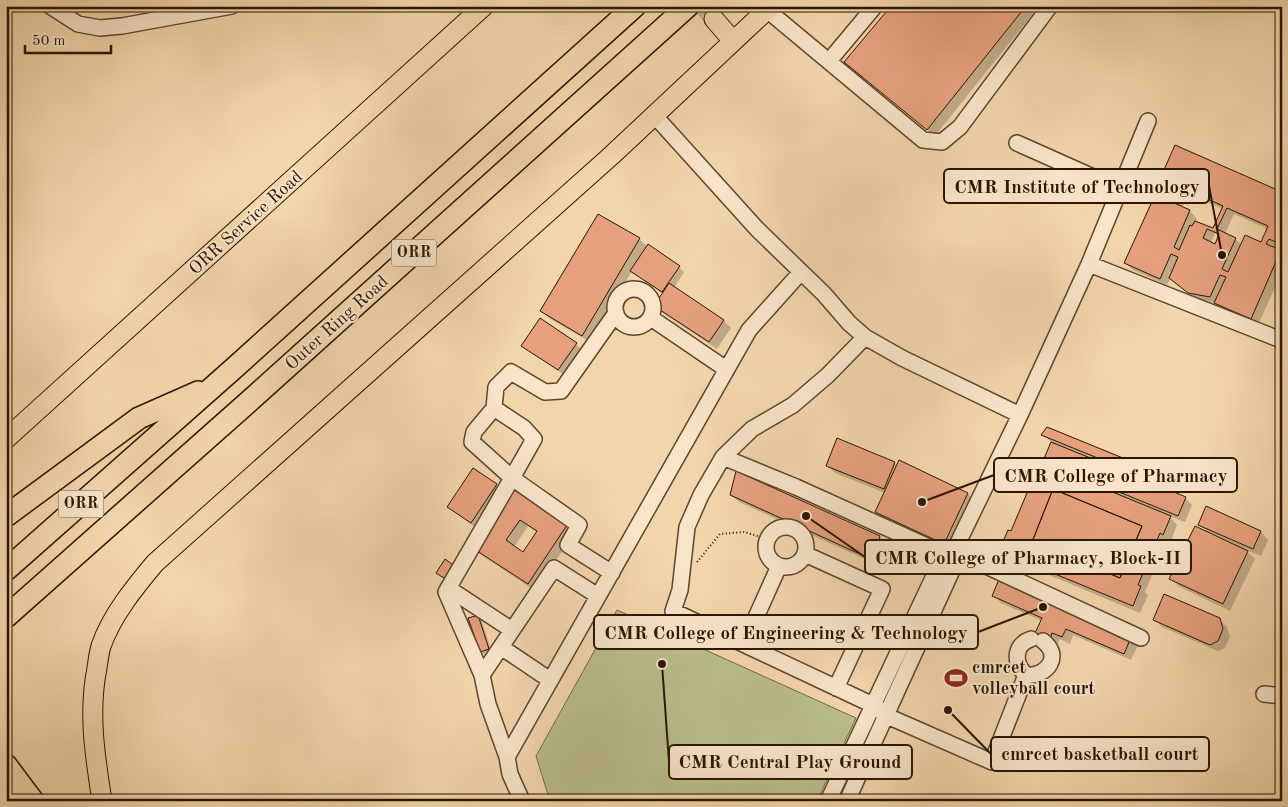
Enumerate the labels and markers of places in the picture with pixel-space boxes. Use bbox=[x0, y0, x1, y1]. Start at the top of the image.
callout: CMR Institute of Technology bbox=[944, 169, 1209, 203]
callout: CMR College of Pharmacy bbox=[994, 458, 1237, 492]
callout: CMR College of Pharmacy, Block-II bbox=[865, 540, 1191, 574]
callout: CMR College of Engineering & Technology bbox=[594, 615, 978, 649]
place label: cmrcet volleyball court bbox=[972, 659, 1096, 698]
sports icon: cmrcet volleyball court bbox=[943, 665, 969, 691]
callout: cmrcet basketball court bbox=[991, 737, 1209, 771]
callout: CMR Central Play Ground bbox=[669, 745, 912, 779]

